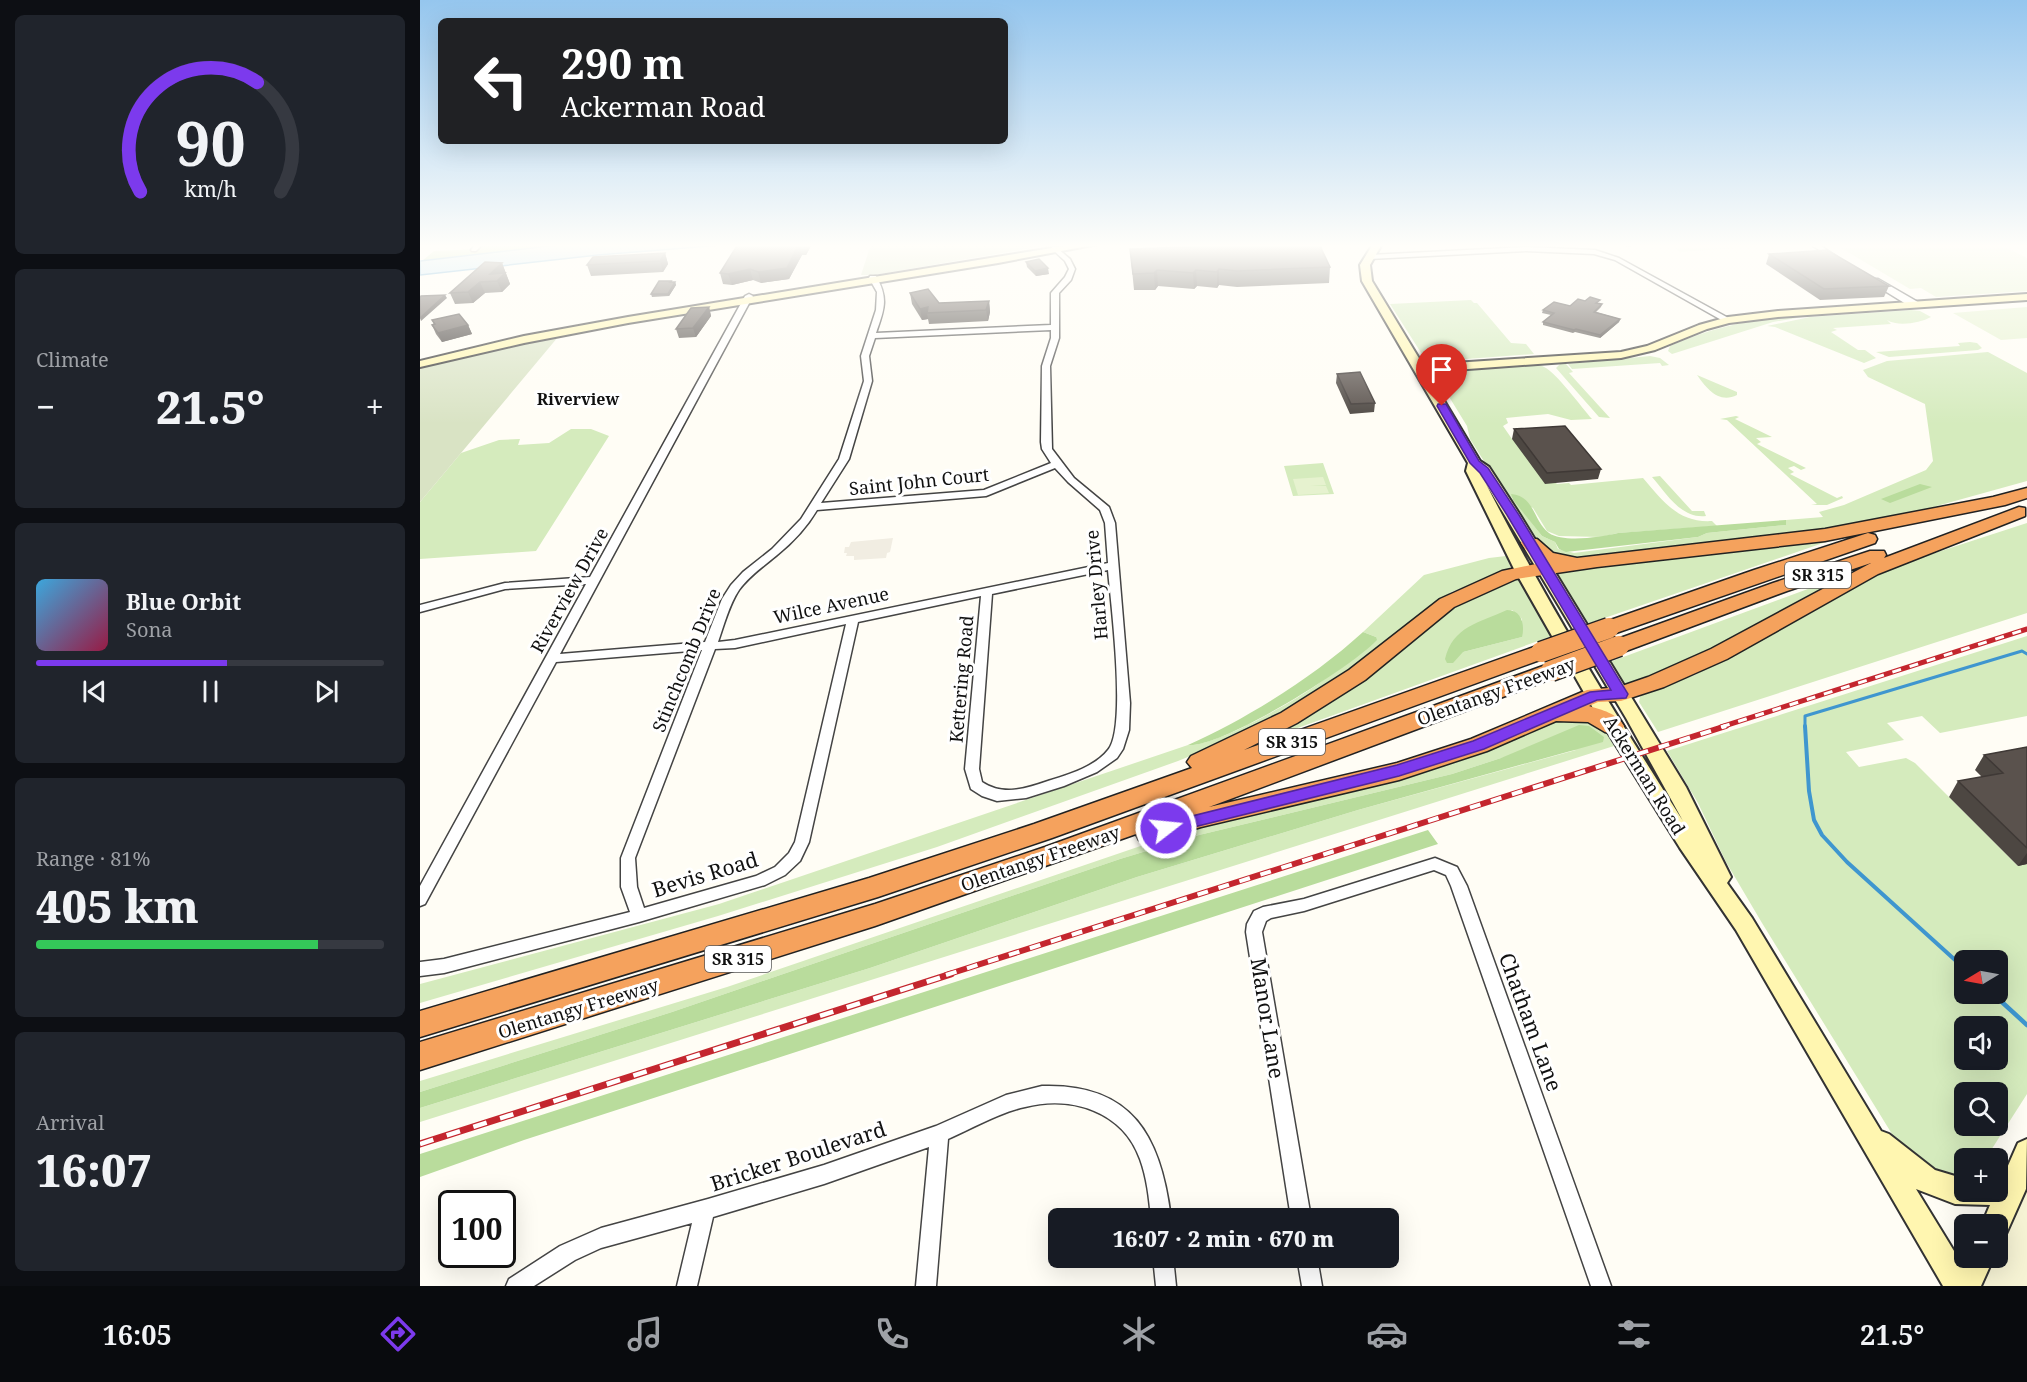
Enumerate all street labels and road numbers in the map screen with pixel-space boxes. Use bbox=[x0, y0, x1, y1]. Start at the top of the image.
street label: Saint John Court bbox=[848, 462, 990, 500]
street label: Riverview Drive bbox=[525, 523, 613, 657]
street label: Harley Drive bbox=[1079, 529, 1113, 641]
road number: SR 315 bbox=[1785, 562, 1851, 588]
street label: Wilce Avenue bbox=[771, 581, 891, 629]
street label: Stinchcomb Drive bbox=[646, 585, 726, 735]
street label: Kettering Road bbox=[943, 614, 979, 744]
street label: Olentangy Freeway bbox=[1414, 651, 1579, 731]
street label: Ackerman Road bbox=[1599, 711, 1691, 839]
road number: SR 315 bbox=[1259, 729, 1325, 755]
street label: Olentangy Freeway bbox=[957, 819, 1123, 896]
street label: Bevis Road bbox=[649, 845, 761, 903]
road number: SR 315 bbox=[705, 946, 771, 972]
street label: Chatham Lane bbox=[1493, 949, 1569, 1095]
street label: Manor Lane bbox=[1245, 955, 1291, 1081]
street label: Olentangy Freeway bbox=[495, 972, 662, 1044]
street label: Bricker Boulevard bbox=[707, 1114, 889, 1198]

